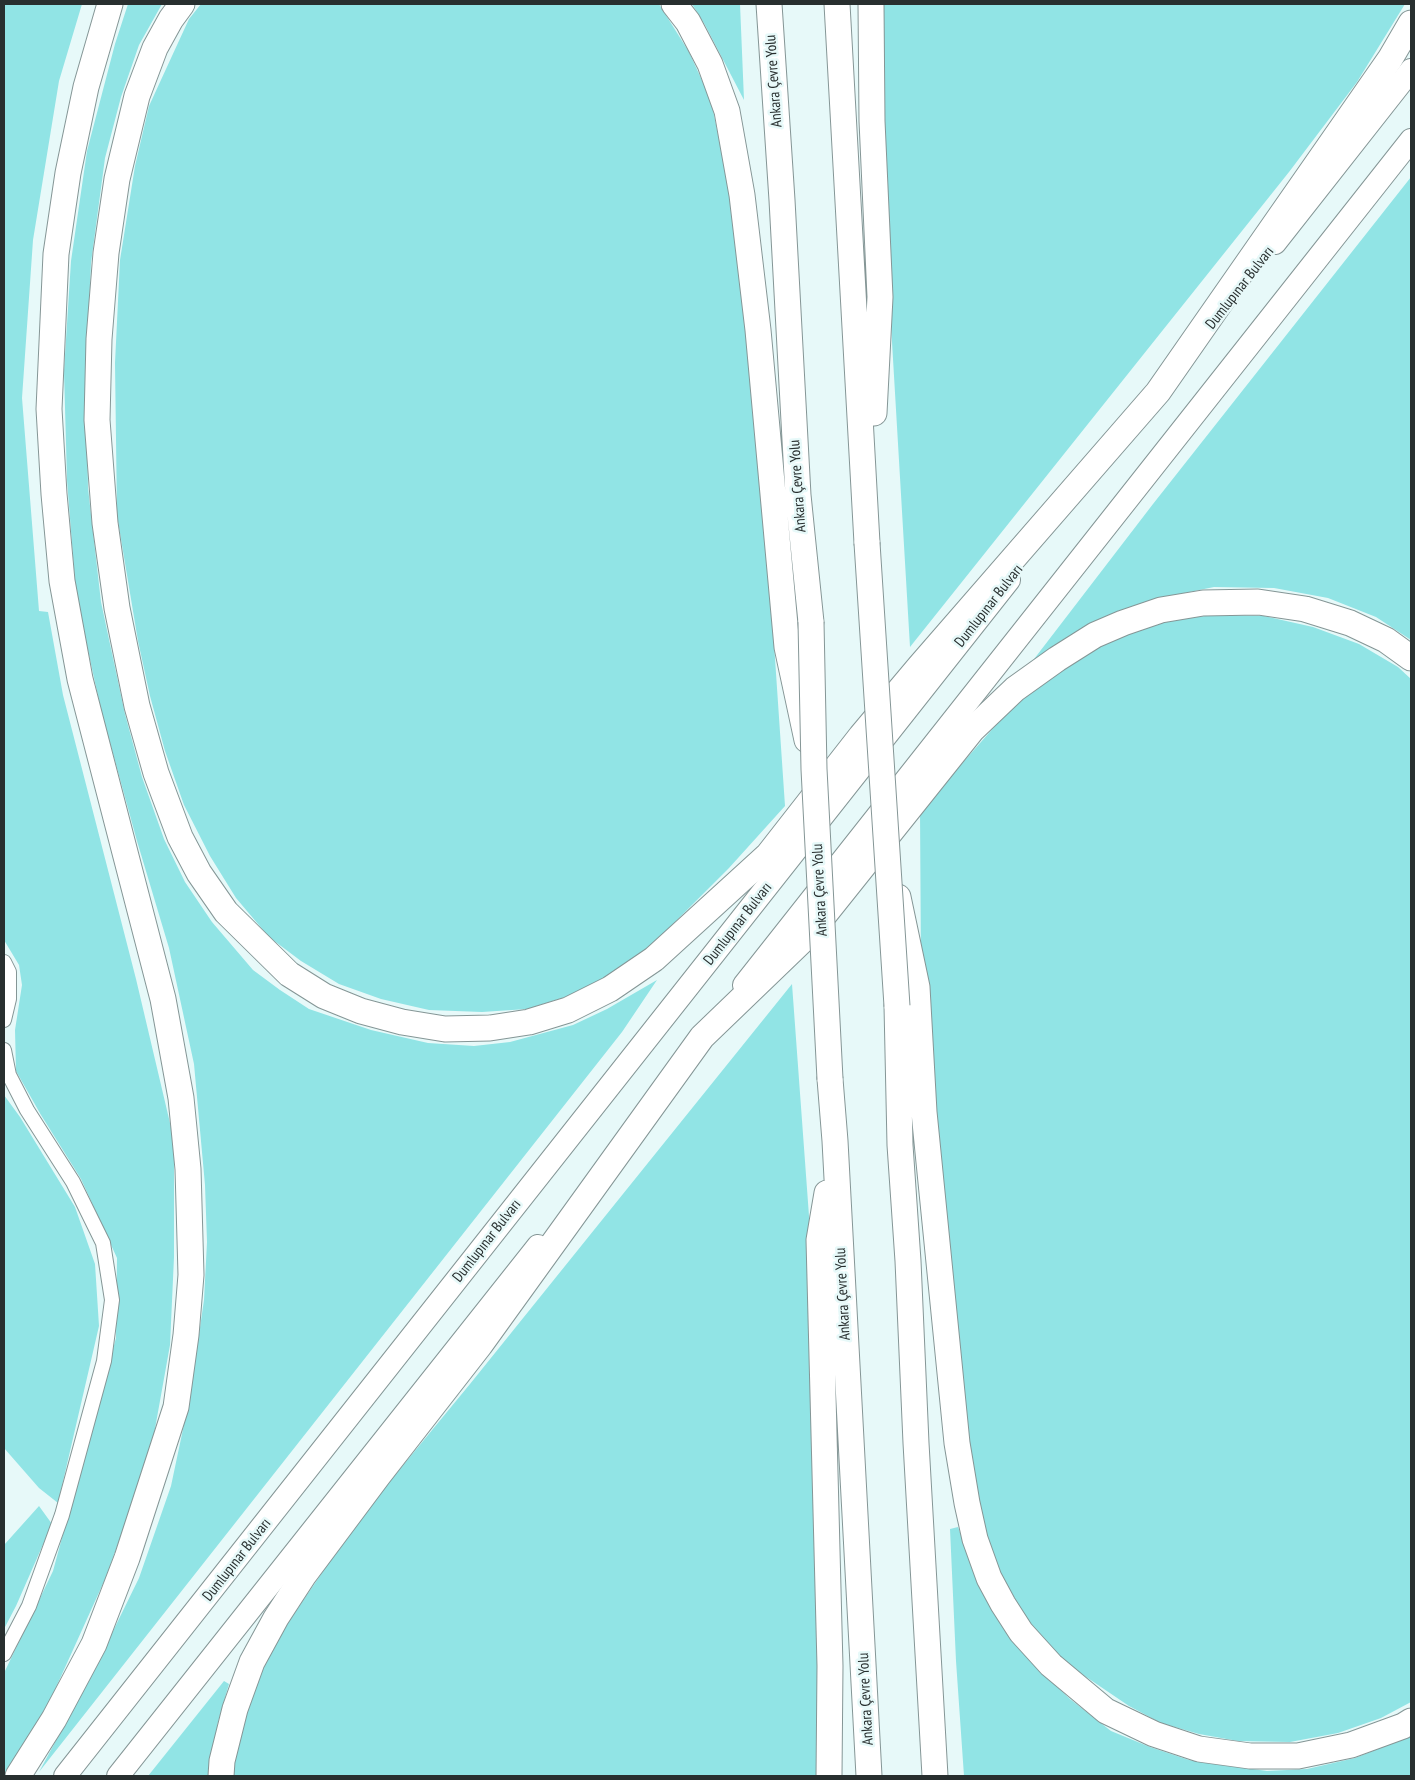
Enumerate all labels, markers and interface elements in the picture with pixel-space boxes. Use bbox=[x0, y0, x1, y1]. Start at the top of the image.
street label: Ankara Çevre Yolu bbox=[762, 34, 786, 128]
street label: Dumlupınar Bulvarı bbox=[1202, 243, 1278, 333]
street label: Ankara Çevre Yolu bbox=[786, 439, 810, 533]
street label: Dumlupınar Bulvarı bbox=[951, 561, 1027, 651]
street label: Ankara Çevre Yolu bbox=[809, 843, 831, 937]
street label: Dumlupınar Bulvarı bbox=[700, 879, 776, 969]
street label: Dumlupınar Bulvarı bbox=[449, 1196, 525, 1286]
street label: Ankara Çevre Yolu bbox=[832, 1247, 854, 1341]
street label: Dumlupınar Bulvarı bbox=[199, 1515, 275, 1605]
street label: Ankara Çevre Yolu bbox=[855, 1652, 877, 1746]

